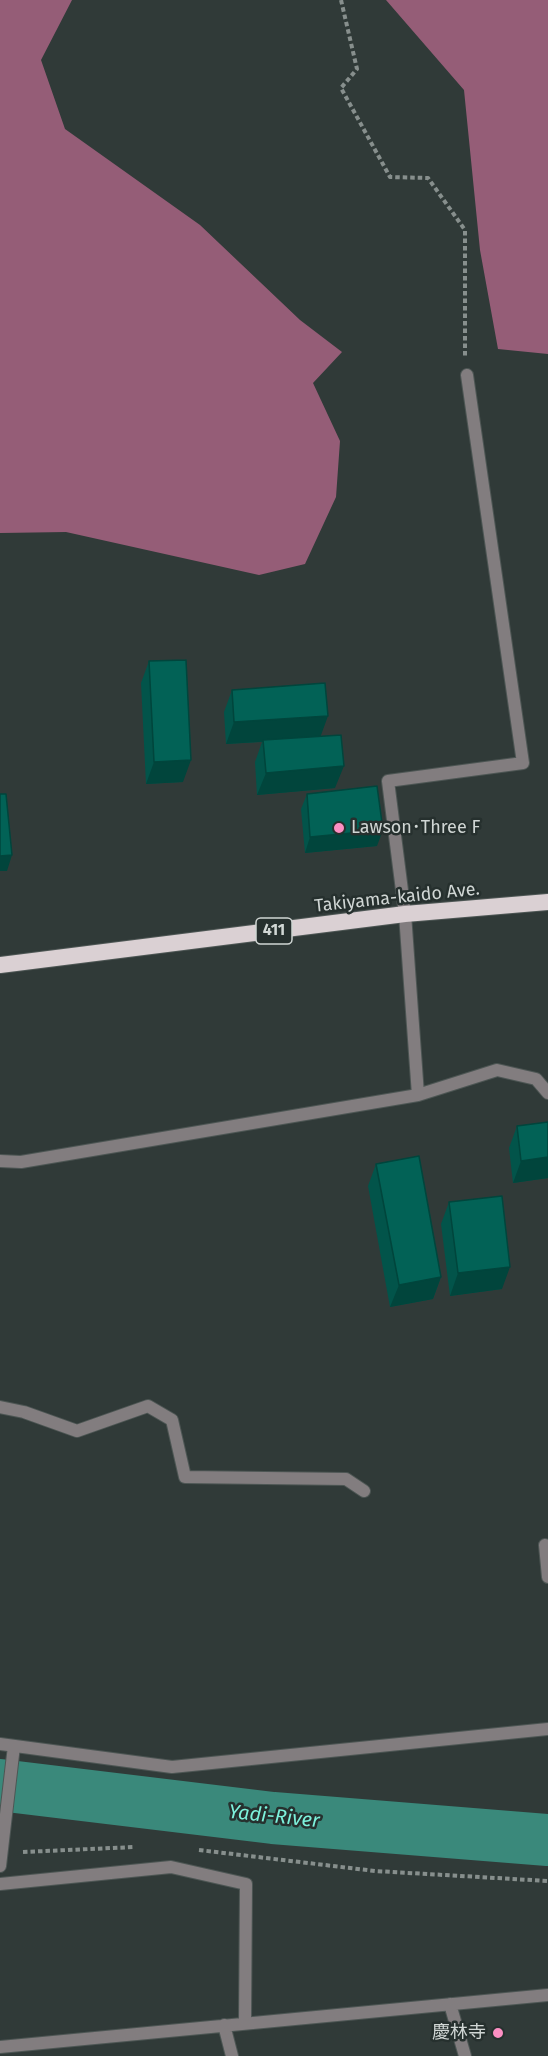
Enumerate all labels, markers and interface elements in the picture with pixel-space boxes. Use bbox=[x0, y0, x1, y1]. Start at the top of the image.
place label: Lawson･Three F bbox=[351, 817, 480, 839]
marker: Lawson･Three F bbox=[332, 821, 346, 835]
street label: Takiyama-kaido Ave. bbox=[313, 879, 481, 917]
road number: 411 bbox=[256, 918, 292, 944]
water label: Yadi-River bbox=[227, 1800, 321, 1834]
place label: 慶林寺 bbox=[432, 2022, 486, 2044]
marker: 慶林寺 bbox=[491, 2026, 505, 2040]

